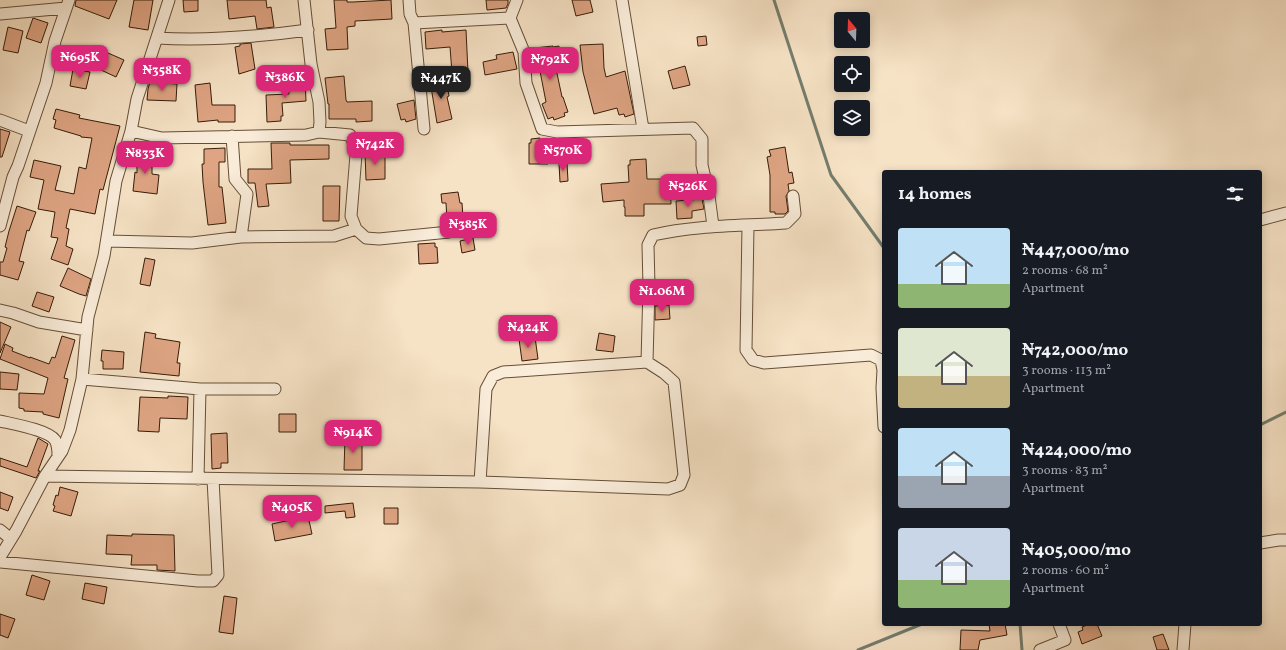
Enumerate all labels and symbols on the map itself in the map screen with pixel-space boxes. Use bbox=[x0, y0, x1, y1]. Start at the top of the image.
north arrow bbox=[834, 12, 870, 48]
pin: ₦695K bbox=[52, 45, 108, 79]
pin: ₦792K bbox=[522, 47, 578, 81]
pin: ₦358K bbox=[134, 58, 190, 92]
pin: ₦386K bbox=[257, 65, 313, 99]
pin: ₦447K bbox=[413, 66, 469, 100]
pin: ₦742K bbox=[347, 132, 403, 166]
pin: ₦570K bbox=[535, 138, 591, 172]
pin: ₦833K bbox=[117, 141, 173, 175]
pin: ₦526K bbox=[660, 174, 716, 208]
pin: ₦385K bbox=[440, 212, 496, 246]
pin: ₦1.06M bbox=[629, 279, 695, 313]
pin: ₦424K bbox=[500, 315, 556, 349]
pin: ₦914K bbox=[325, 420, 381, 454]
pin: ₦405K bbox=[264, 495, 320, 529]

